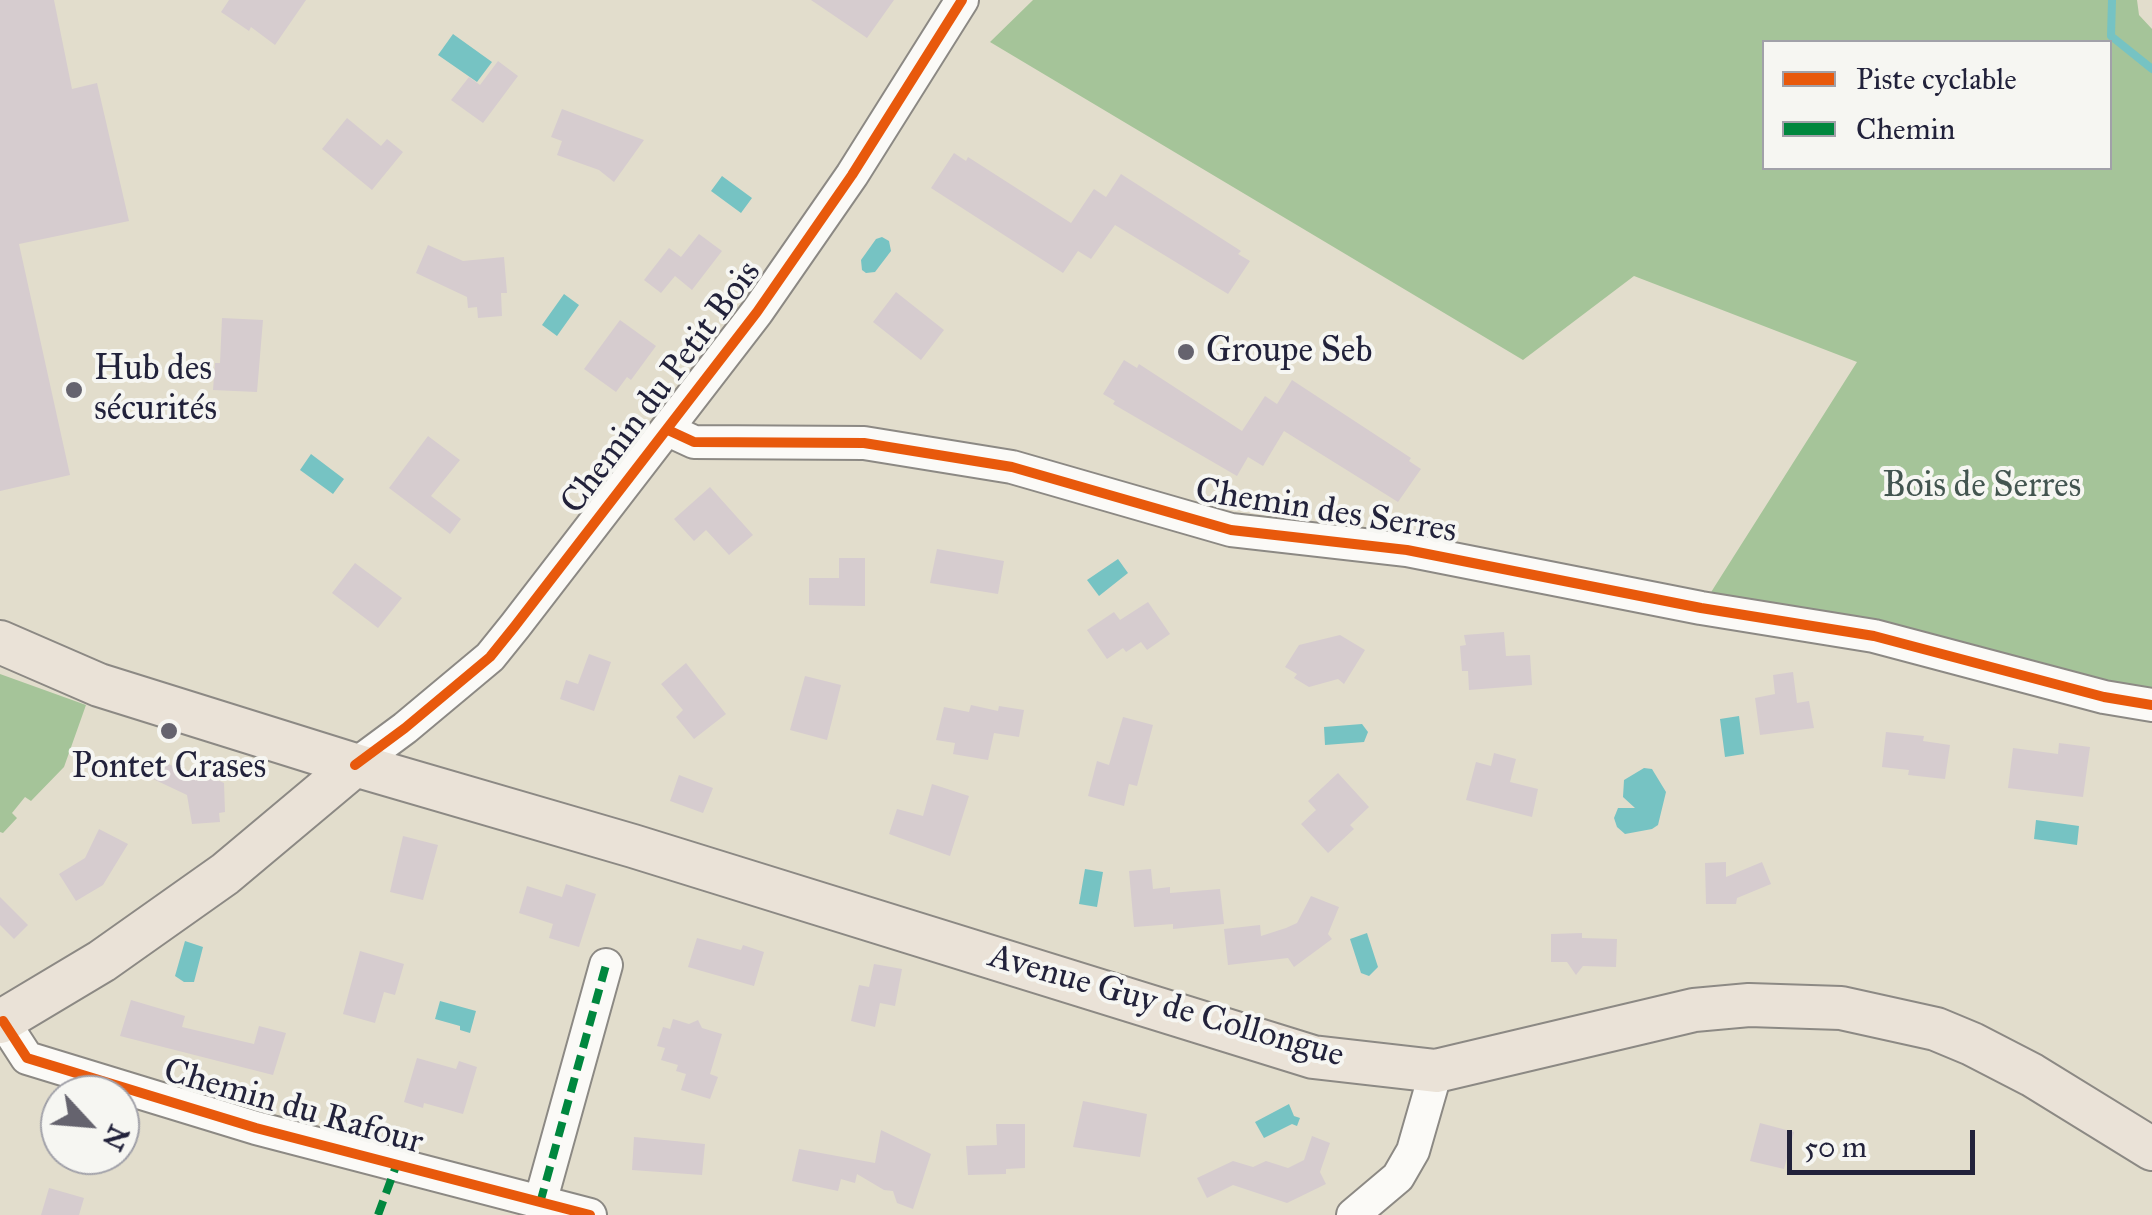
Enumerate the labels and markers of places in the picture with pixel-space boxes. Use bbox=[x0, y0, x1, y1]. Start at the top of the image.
place label: Groupe Seb bbox=[1206, 331, 1372, 373]
marker: Groupe Seb bbox=[1175, 341, 1197, 363]
place label: Hub des sécurités bbox=[94, 349, 217, 431]
marker: Hub des sécurités bbox=[63, 379, 85, 401]
marker: Pontet Crases bbox=[158, 720, 180, 742]
place label: Pontet Crases bbox=[72, 747, 266, 789]

